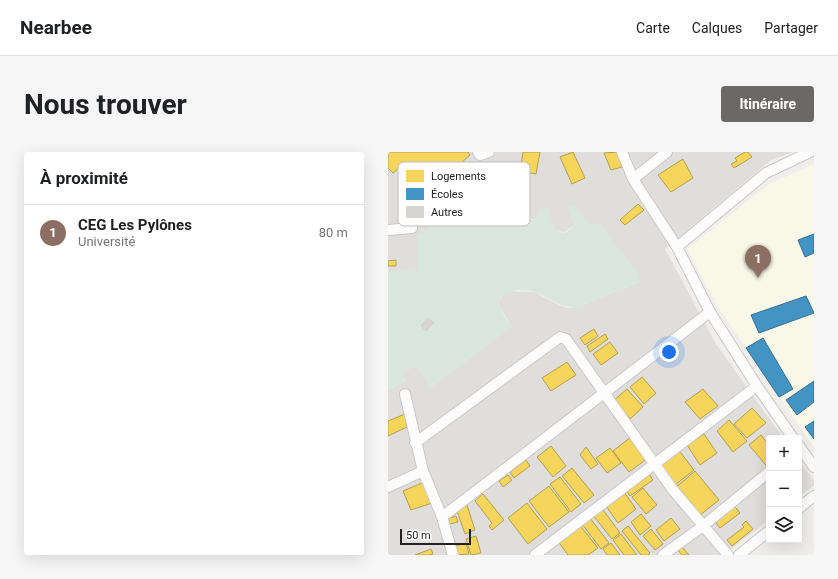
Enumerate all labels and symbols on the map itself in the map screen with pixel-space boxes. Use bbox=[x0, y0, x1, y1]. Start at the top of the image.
legend bbox=[398, 162, 530, 226]
text: Logements bbox=[431, 170, 486, 183]
text: Écoles bbox=[431, 188, 464, 201]
text: Autres bbox=[431, 206, 463, 219]
pin: 1 bbox=[745, 245, 771, 278]
your location bbox=[659, 342, 679, 362]
scale bar bbox=[400, 527, 471, 546]

